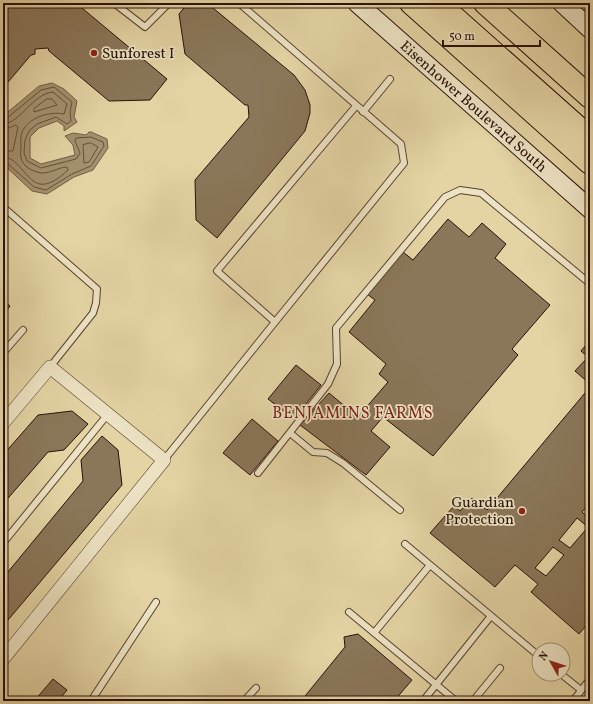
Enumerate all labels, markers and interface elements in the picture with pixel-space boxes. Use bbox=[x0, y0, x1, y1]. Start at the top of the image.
scale bar bbox=[443, 22, 540, 48]
text: 50 m bbox=[449, 29, 475, 45]
street label: Eisenhower Boulevard South bbox=[395, 37, 551, 178]
place label: Sunforest I bbox=[102, 44, 174, 65]
marker: Sunforest I bbox=[89, 48, 99, 58]
district label: BENJAMINS FARMS bbox=[272, 403, 434, 425]
place label: Guardian Protection bbox=[445, 493, 514, 531]
marker: Guardian Protection bbox=[517, 506, 527, 516]
north arrow bbox=[531, 642, 571, 682]
text: N bbox=[536, 649, 553, 664]

